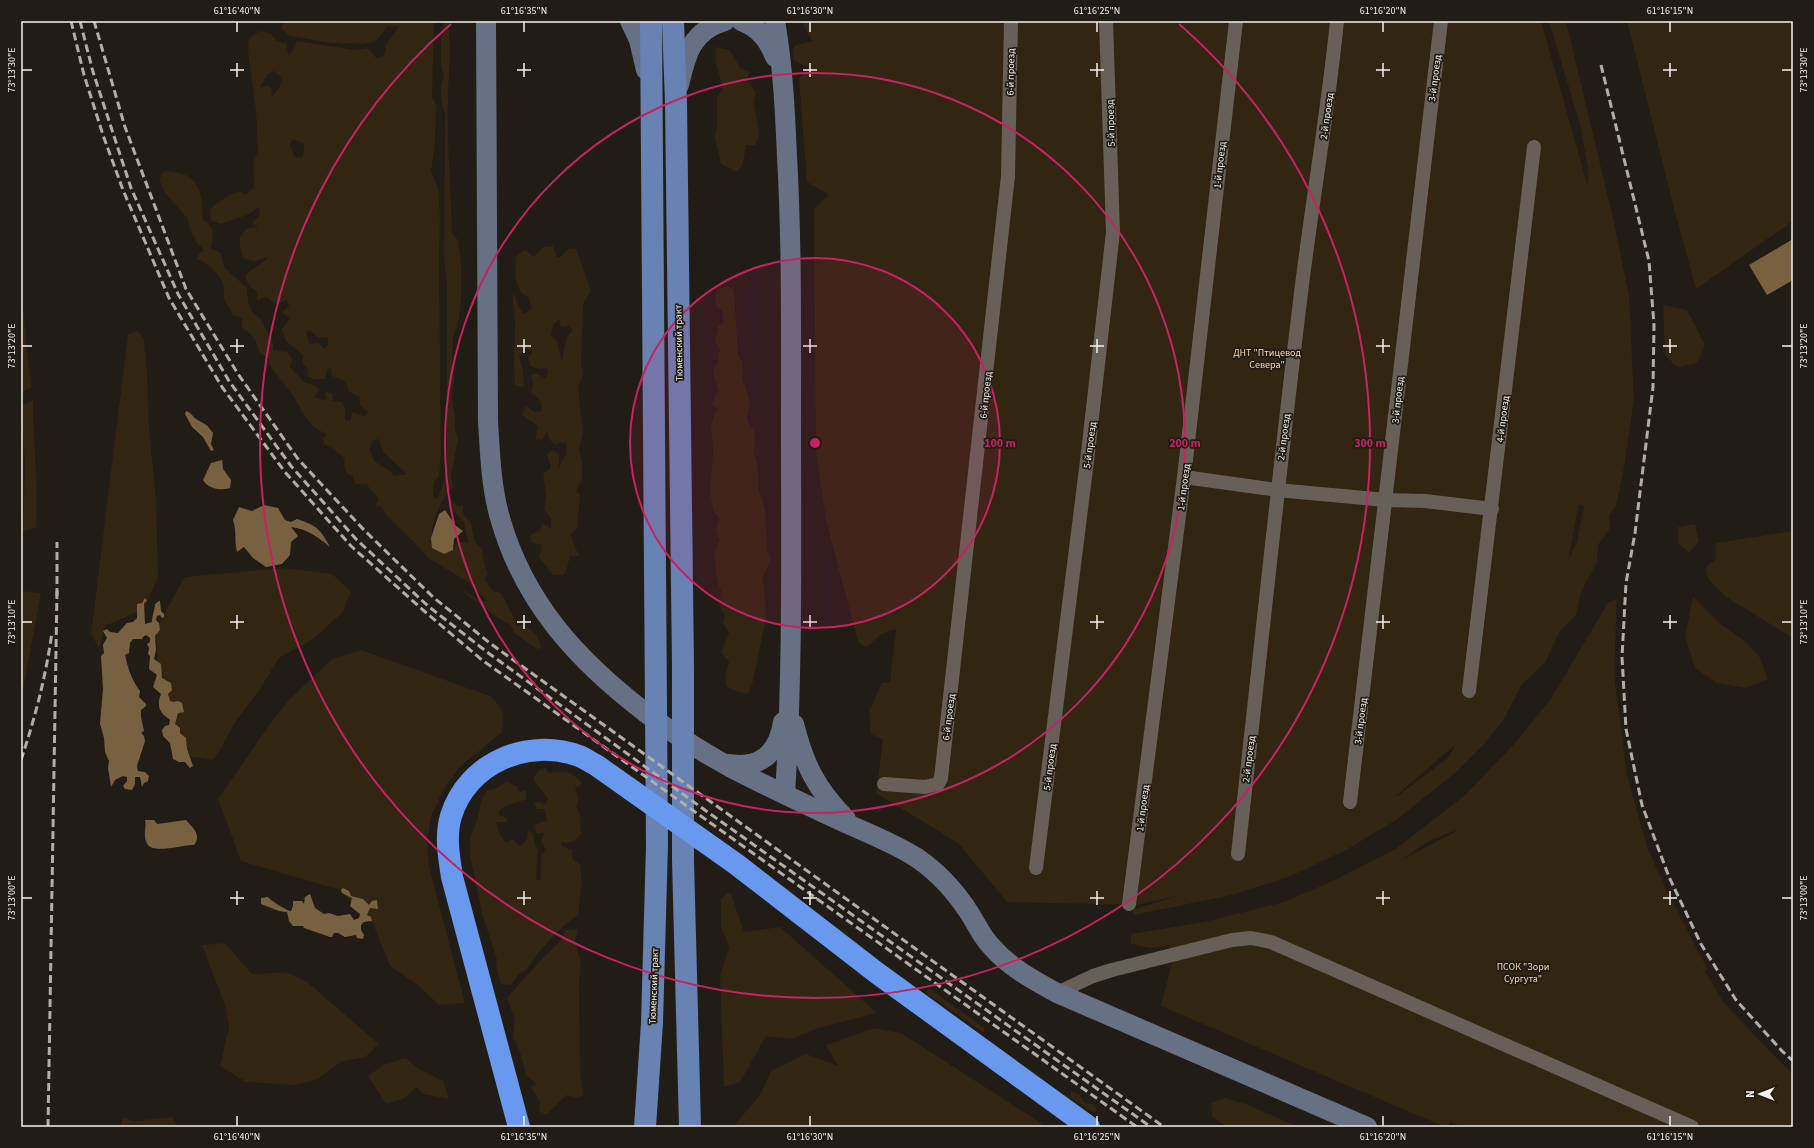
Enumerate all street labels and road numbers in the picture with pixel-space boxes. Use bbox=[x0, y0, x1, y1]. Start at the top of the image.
street label: 6-й проезд bbox=[1004, 48, 1018, 96]
street label: 3-й проезд bbox=[1425, 53, 1445, 102]
street label: 2-й проезд bbox=[1317, 91, 1337, 140]
street label: 5-й проезд bbox=[1103, 99, 1119, 147]
street label: 1-й проезд bbox=[1211, 140, 1229, 189]
street label: Тюменский тракт bbox=[671, 304, 687, 381]
street label: 6-й проезд bbox=[977, 370, 995, 419]
street label: 3-й проезд bbox=[1389, 375, 1407, 424]
street label: 4-й проезд bbox=[1493, 394, 1513, 443]
street label: 2-й проезд bbox=[1274, 412, 1294, 461]
street label: 5-й проезд bbox=[1080, 420, 1100, 469]
street label: 1-й проезд bbox=[1174, 462, 1194, 511]
street label: 6-й проезд bbox=[939, 692, 959, 741]
street label: 3-й проезд bbox=[1351, 696, 1371, 745]
street label: 2-й проезд bbox=[1239, 734, 1259, 783]
street label: 5-й проезд bbox=[1040, 742, 1060, 791]
street label: 1-й проезд bbox=[1133, 783, 1153, 832]
street label: Тюменский тракт bbox=[646, 947, 662, 1024]

